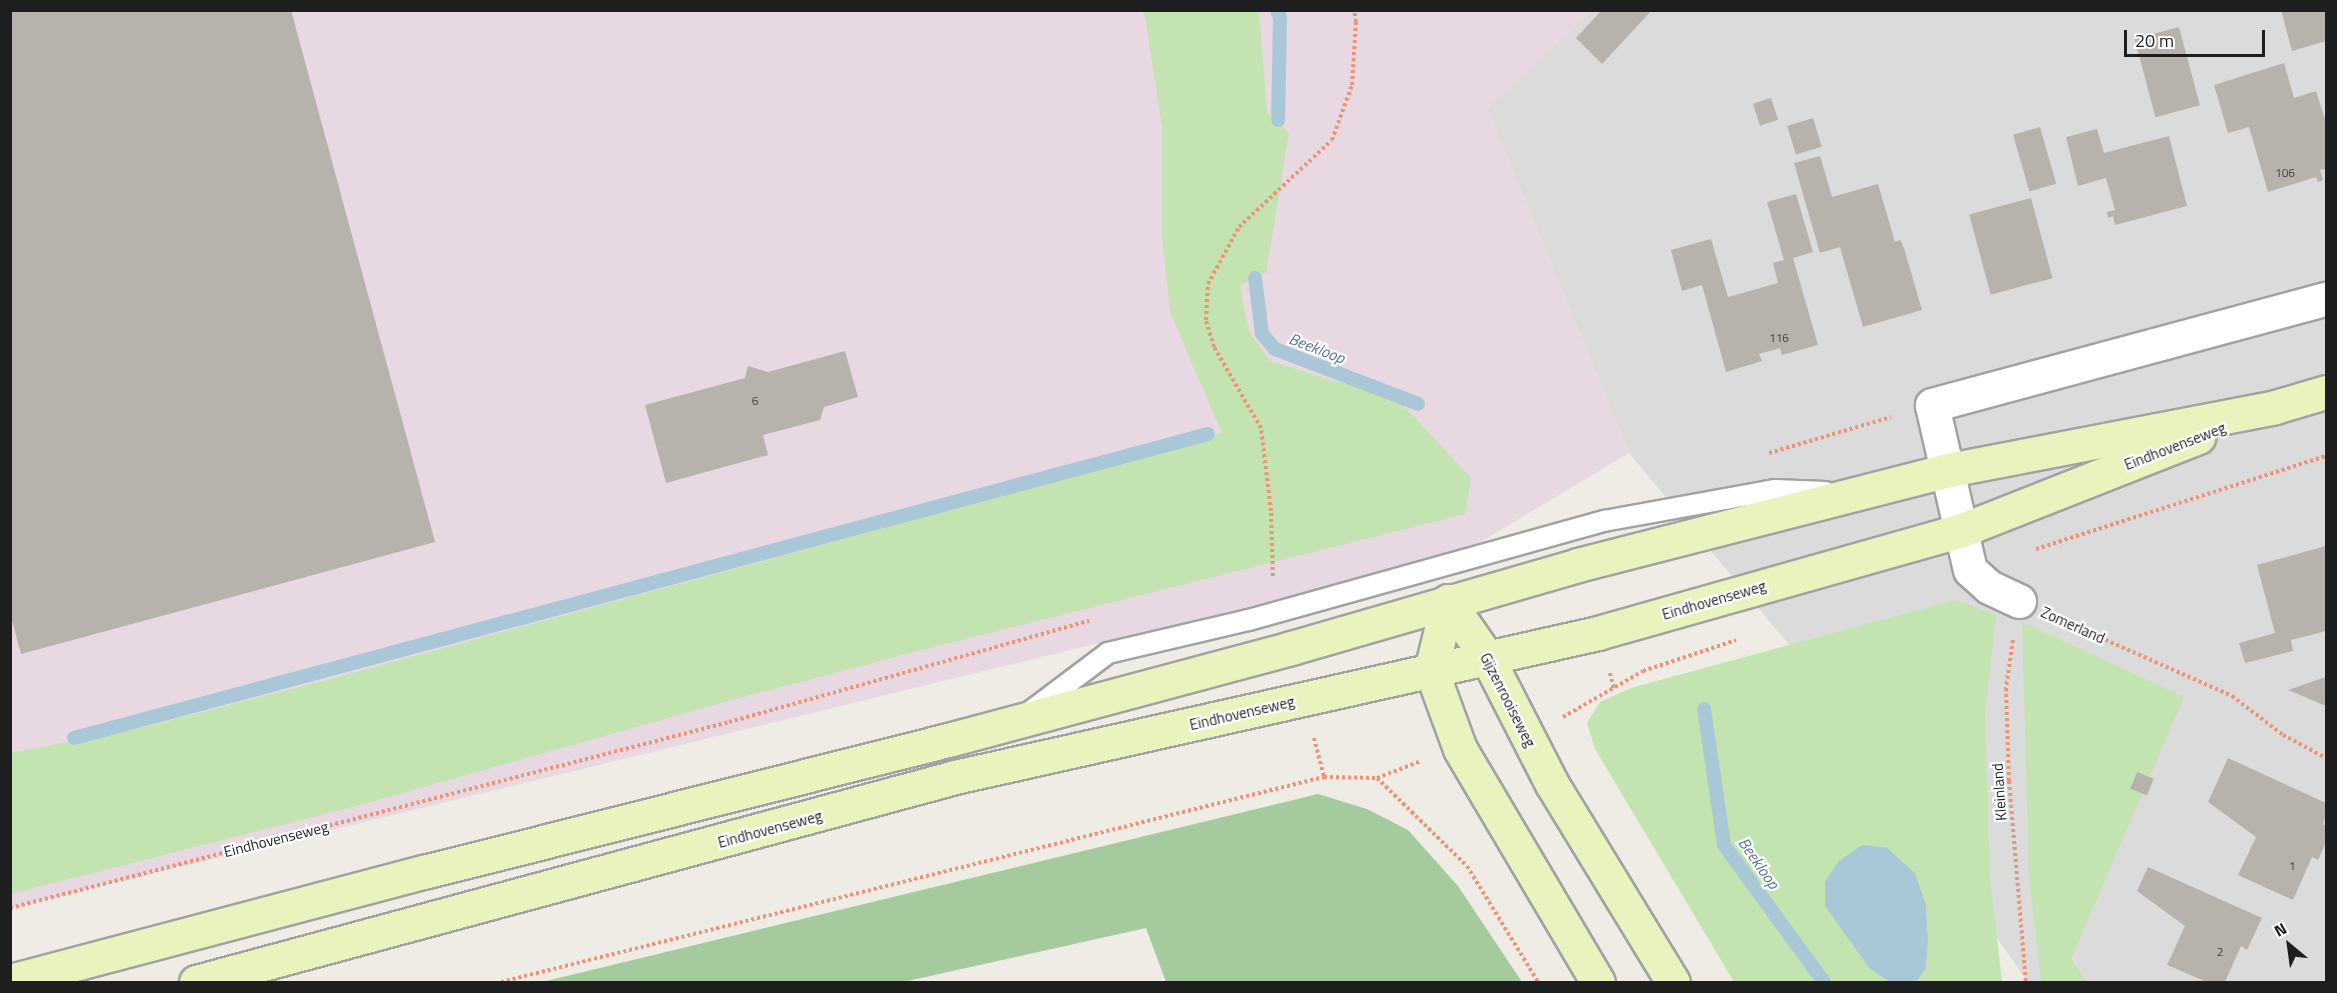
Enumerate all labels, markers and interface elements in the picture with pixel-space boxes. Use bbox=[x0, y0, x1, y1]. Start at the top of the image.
scale bar bbox=[2127, 18, 2268, 56]
text: 20 m bbox=[2135, 27, 2174, 54]
house number: 106 bbox=[2275, 166, 2295, 180]
water label: Beekloop bbox=[1286, 329, 1348, 367]
house number: 116 bbox=[1769, 331, 1789, 345]
house number: 6 bbox=[752, 394, 758, 408]
street label: Eindhovenseweg bbox=[2122, 418, 2228, 474]
street label: Eindhovenseweg bbox=[1660, 577, 1768, 623]
street label: Zomerland bbox=[2038, 603, 2108, 647]
street label: Gijzenrooiseweg bbox=[1476, 650, 1540, 750]
street label: Eindhovenseweg bbox=[1188, 692, 1296, 734]
street label: Kleinland bbox=[1988, 763, 2010, 821]
street label: Eindhovenseweg bbox=[716, 806, 824, 852]
street label: Eindhovenseweg bbox=[222, 817, 330, 861]
water label: Beekloop bbox=[1734, 834, 1784, 892]
house number: 1 bbox=[2289, 859, 2295, 873]
north arrow bbox=[2259, 915, 2319, 975]
text: N bbox=[2270, 916, 2291, 942]
house number: 2 bbox=[2217, 945, 2223, 959]

